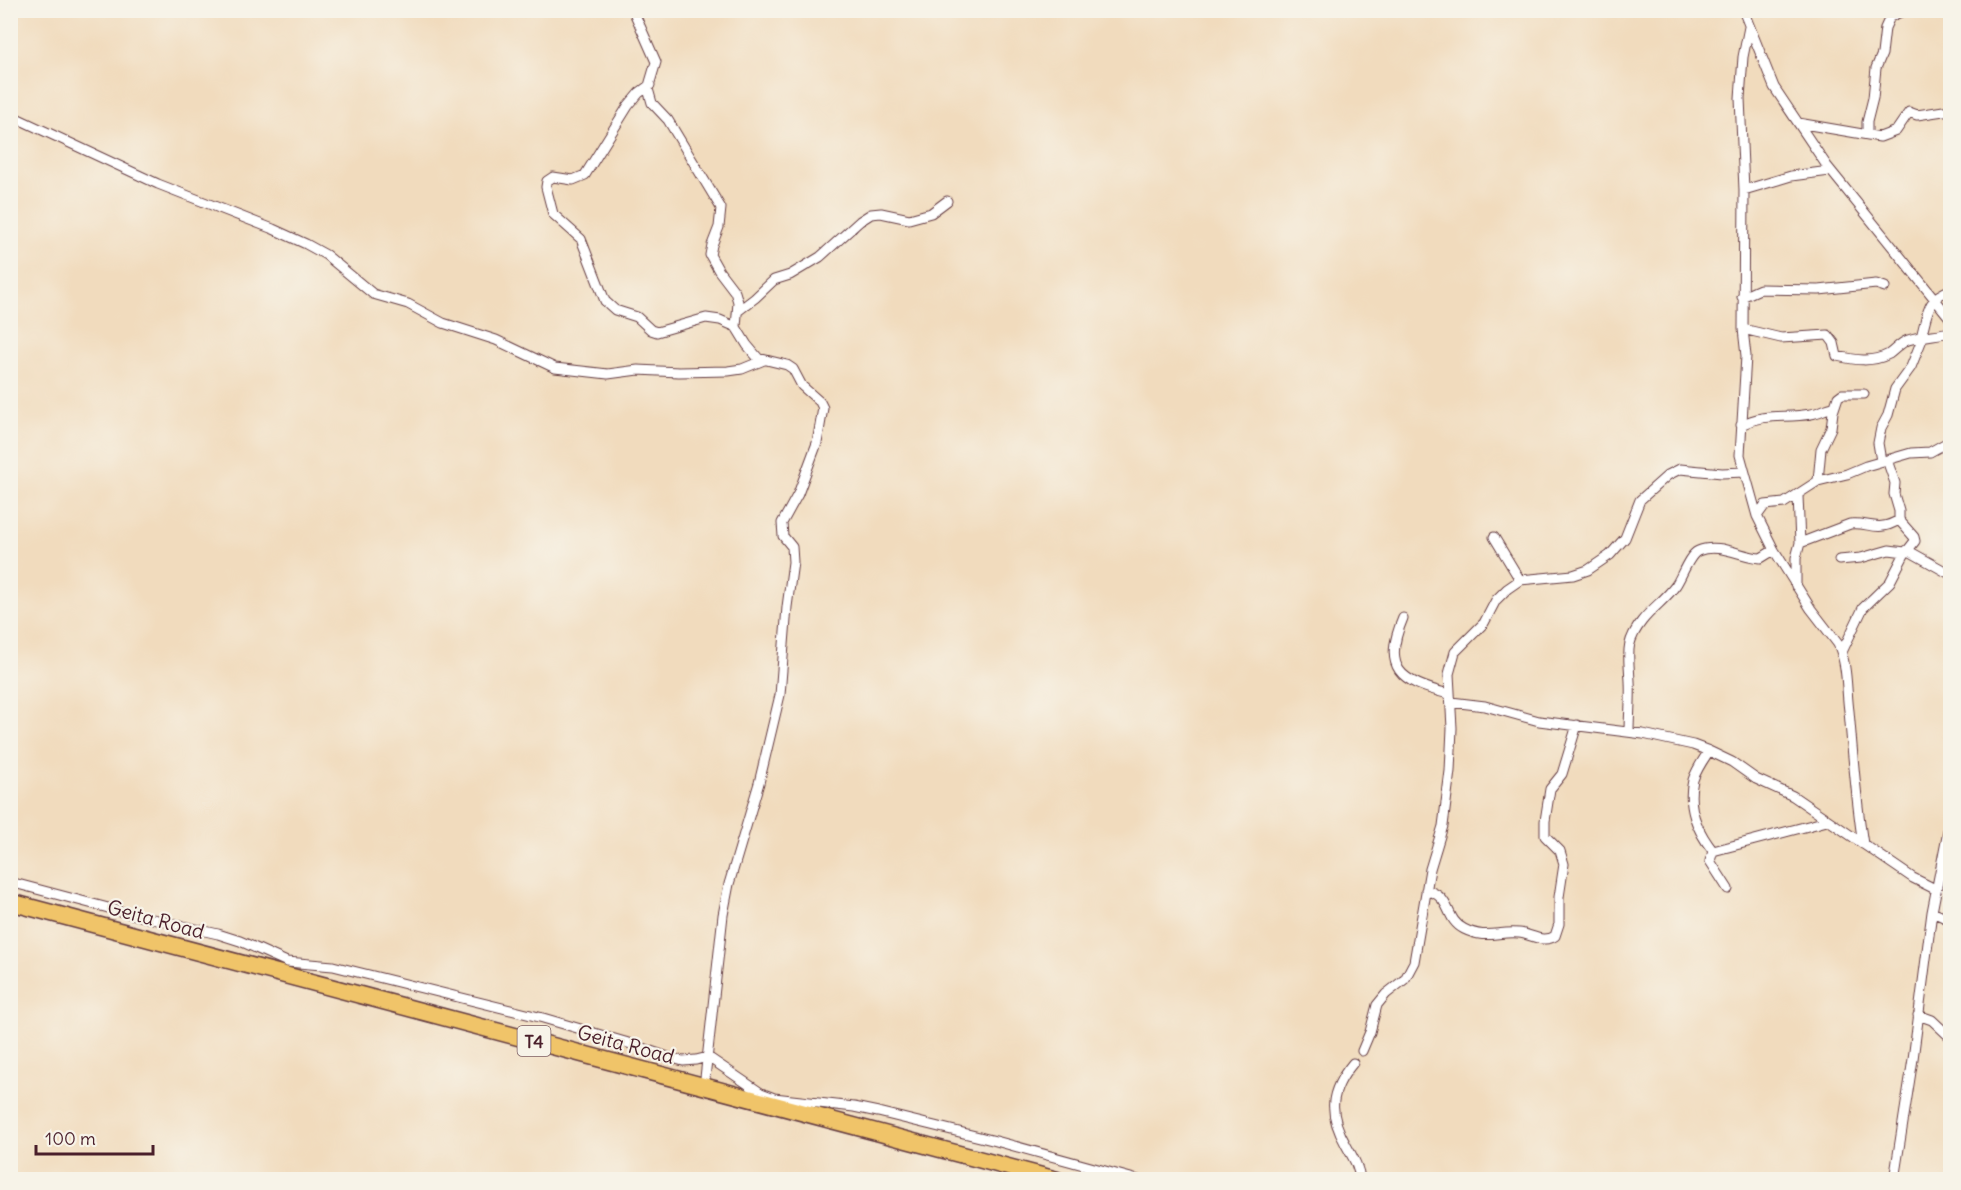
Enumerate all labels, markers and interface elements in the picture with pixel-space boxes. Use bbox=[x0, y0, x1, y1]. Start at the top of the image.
street label: Geita Road bbox=[105, 894, 208, 944]
street label: Geita Road bbox=[575, 1019, 678, 1069]
road number: T4 bbox=[518, 1026, 550, 1056]
scale bar bbox=[36, 1118, 153, 1156]
text: 100 m bbox=[45, 1127, 96, 1150]

